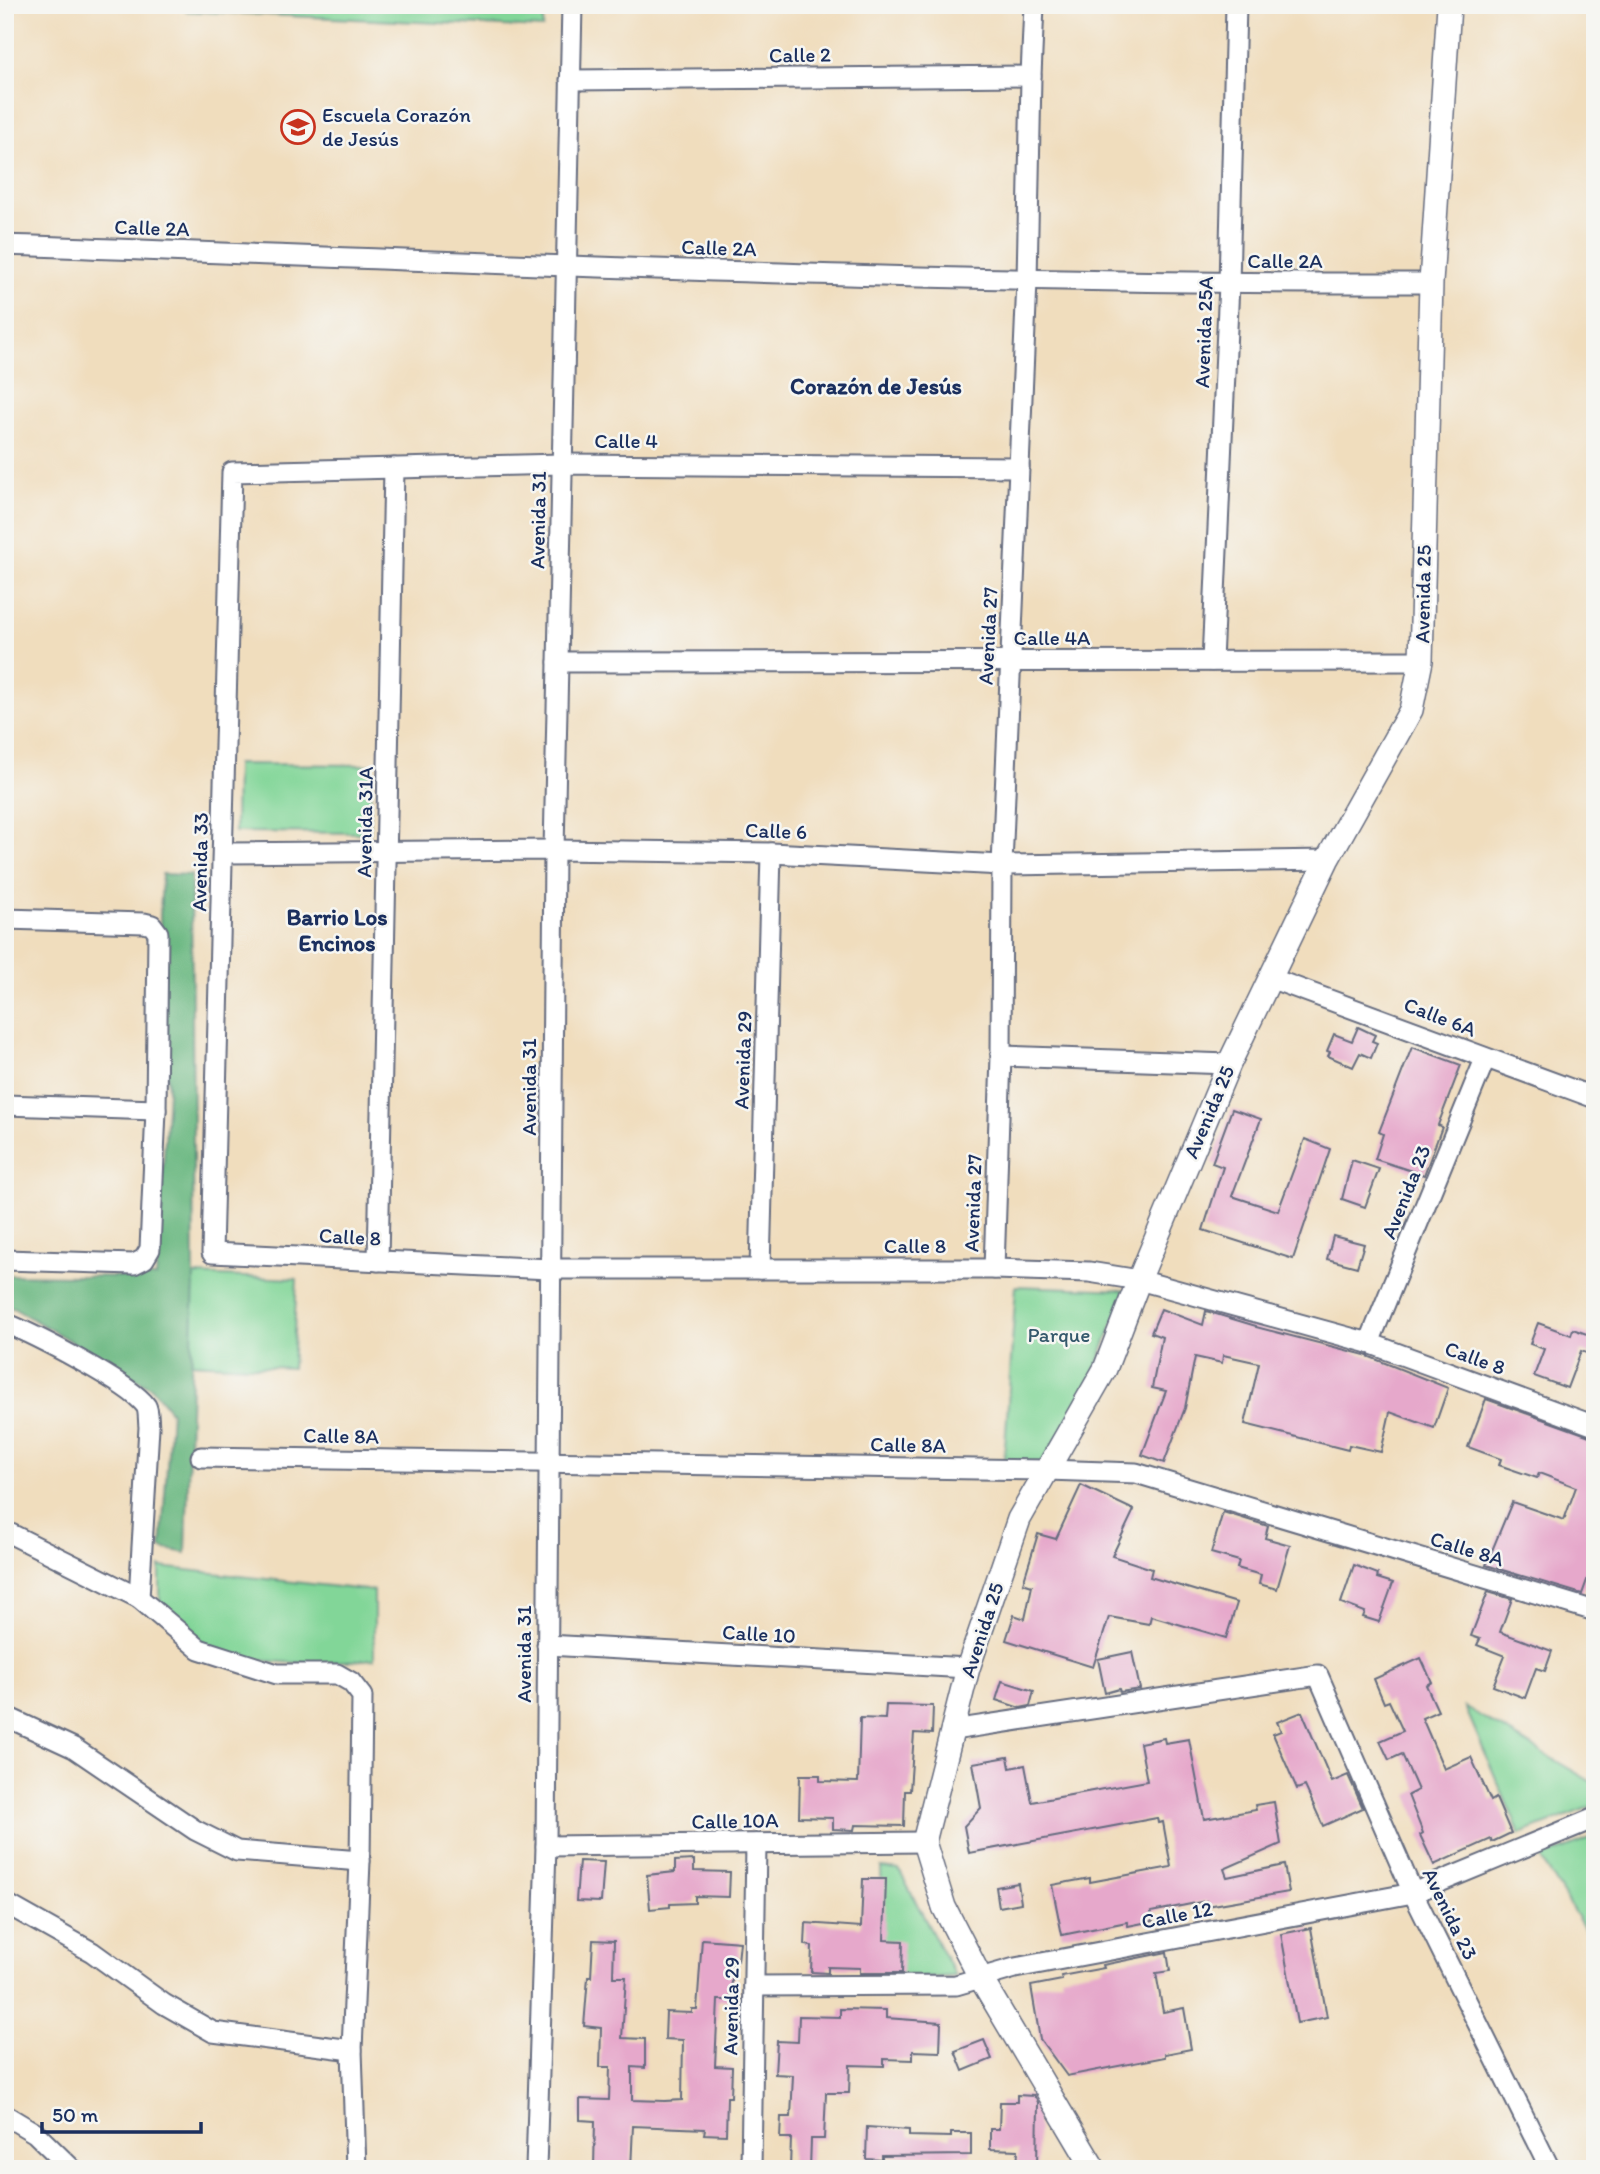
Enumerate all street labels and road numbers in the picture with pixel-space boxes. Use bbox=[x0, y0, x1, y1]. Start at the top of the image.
street label: Calle 2 bbox=[769, 41, 831, 68]
street label: Calle 2A bbox=[114, 214, 191, 241]
street label: Calle 2A bbox=[681, 234, 758, 261]
street label: Calle 2A bbox=[1247, 248, 1323, 273]
street label: Avenida 25A bbox=[1189, 275, 1218, 388]
street label: Calle 4 bbox=[594, 428, 658, 453]
street label: Avenida 31 bbox=[524, 471, 551, 569]
street label: Avenida 25 bbox=[1409, 544, 1436, 643]
street label: Avenida 27 bbox=[972, 586, 1003, 686]
street label: Calle 4A bbox=[1013, 625, 1091, 650]
street label: Avenida 31A bbox=[351, 766, 378, 878]
street label: Avenida 33 bbox=[186, 812, 213, 912]
street label: Calle 6 bbox=[745, 817, 808, 844]
street label: Calle 6A bbox=[1400, 991, 1480, 1042]
street label: Avenida 29 bbox=[728, 1010, 757, 1110]
street label: Avenida 31 bbox=[516, 1038, 541, 1136]
street label: Avenida 25 bbox=[1178, 1062, 1239, 1162]
street label: Avenida 23 bbox=[1375, 1141, 1436, 1242]
street label: Avenida 27 bbox=[958, 1154, 987, 1252]
street label: Calle 8 bbox=[318, 1222, 382, 1251]
street label: Calle 8 bbox=[884, 1233, 946, 1258]
street label: Calle 8 bbox=[1442, 1335, 1509, 1380]
street label: Calle 8A bbox=[303, 1422, 380, 1449]
street label: Calle 8A bbox=[870, 1431, 947, 1458]
street label: Calle 8A bbox=[1427, 1525, 1508, 1572]
street label: Avenida 25 bbox=[954, 1579, 1009, 1681]
street label: Avenida 31 bbox=[511, 1605, 536, 1703]
street label: Calle 10 bbox=[722, 1619, 796, 1648]
street label: Calle 10A bbox=[691, 1807, 779, 1834]
street label: Avenida 23 bbox=[1418, 1864, 1483, 1964]
street label: Calle 12 bbox=[1139, 1895, 1215, 1934]
street label: Avenida 29 bbox=[717, 1957, 744, 2055]

